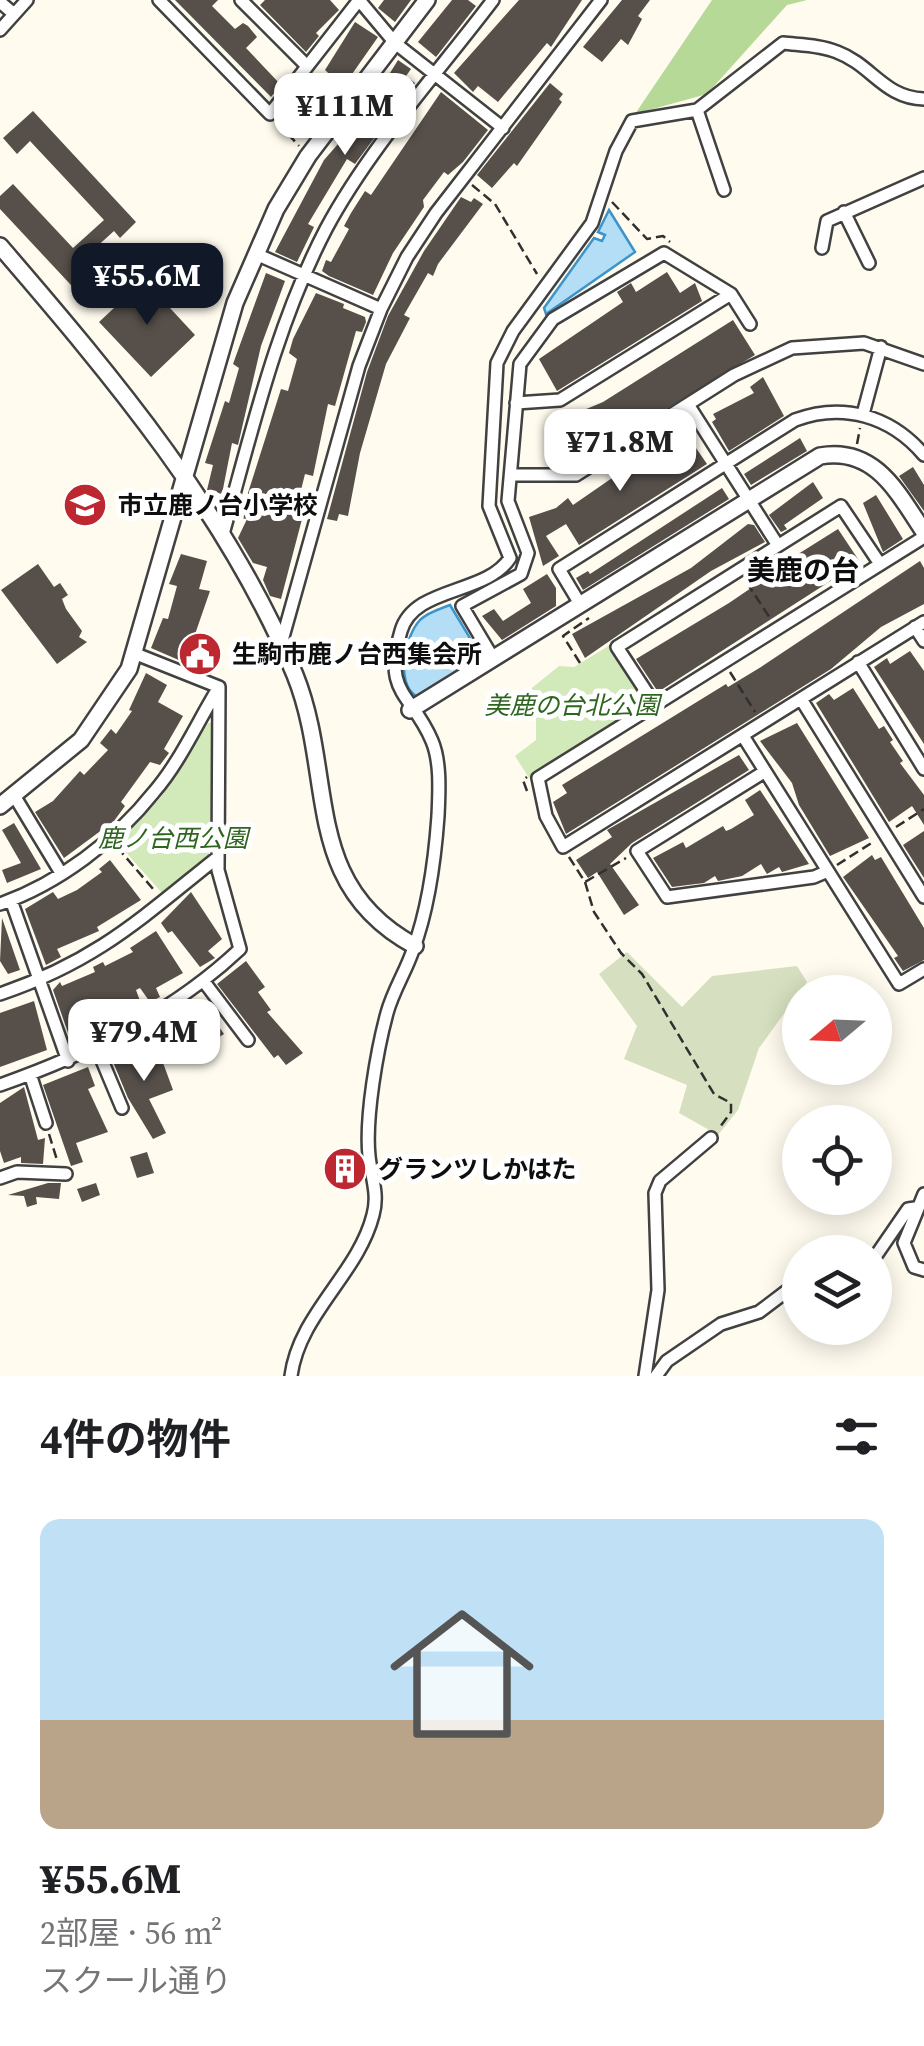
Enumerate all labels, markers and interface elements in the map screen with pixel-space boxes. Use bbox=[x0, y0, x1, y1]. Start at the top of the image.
pin: ¥111M bbox=[275, 73, 415, 158]
text: ¥111M bbox=[296, 83, 394, 127]
pin: ¥55.6M bbox=[66, 243, 228, 328]
text: ¥55.6M bbox=[93, 253, 201, 297]
pin: ¥71.8M bbox=[539, 409, 701, 494]
text: ¥71.8M bbox=[566, 419, 674, 463]
school or university icon: 市立鹿ノ台小学校 bbox=[62, 482, 108, 528]
place label: 市立鹿ノ台小学校 bbox=[118, 488, 318, 522]
district label: 美鹿の台 bbox=[747, 551, 859, 589]
public building icon: 生駒市鹿ノ台西集会所 bbox=[177, 631, 223, 677]
place label: 生駒市鹿ノ台西集会所 bbox=[232, 637, 482, 671]
park label: 美鹿の台北公園 bbox=[484, 688, 662, 722]
park label: 鹿ノ台西公園 bbox=[98, 821, 251, 855]
north arrow bbox=[782, 975, 892, 1085]
map controls bbox=[782, 975, 892, 1345]
pin: ¥79.4M bbox=[63, 999, 225, 1084]
text: ¥79.4M bbox=[90, 1009, 198, 1053]
button: locate bbox=[782, 1105, 892, 1215]
building icon: グランツしかはた bbox=[322, 1146, 368, 1192]
place label: グランツしかはた bbox=[378, 1152, 577, 1186]
button: layers bbox=[782, 1235, 892, 1345]
icon: filters bbox=[829, 1409, 884, 1464]
text: 4件の物件 bbox=[40, 1410, 231, 1468]
icon: home bbox=[372, 1584, 552, 1764]
text: ¥55.6M bbox=[40, 1849, 181, 1907]
text: 2部屋 · 56 m² bbox=[40, 1911, 222, 1955]
text: スクール通り bbox=[40, 1959, 232, 2003]

